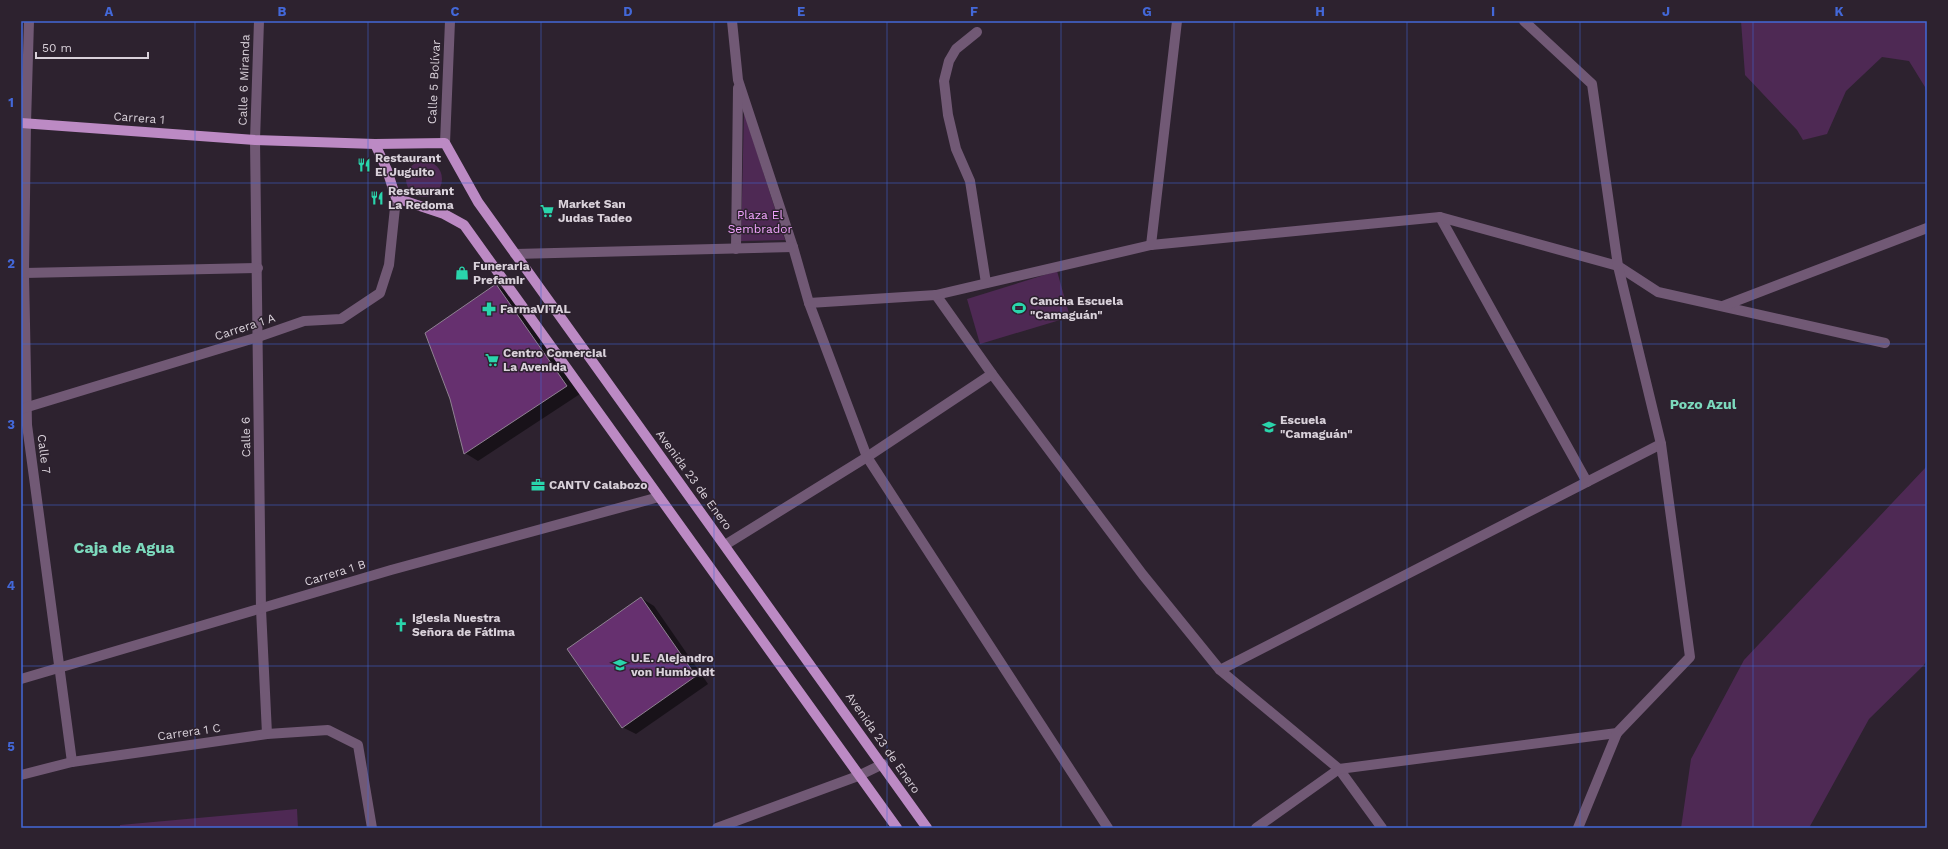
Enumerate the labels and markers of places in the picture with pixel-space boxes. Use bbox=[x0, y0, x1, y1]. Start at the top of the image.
place label: Restaurant El Juguito bbox=[375, 151, 442, 179]
restaurant icon: Restaurant El Juguito bbox=[356, 157, 372, 173]
place label: Restaurant La Redoma bbox=[388, 184, 455, 212]
restaurant icon: Restaurant La Redoma bbox=[369, 190, 385, 206]
place label: Market San Judas Tadeo bbox=[558, 197, 632, 225]
supermarket icon: Market San Judas Tadeo bbox=[539, 203, 555, 219]
place label: Funeraria Prefamir bbox=[473, 259, 530, 287]
shop icon: Funeraria Prefamir bbox=[454, 265, 470, 281]
place label: Cancha Escuela "Camaguán" bbox=[1030, 294, 1123, 322]
sports icon: Cancha Escuela "Camaguán" bbox=[1011, 300, 1027, 316]
pharmacy icon: FarmaVITAL bbox=[481, 301, 497, 317]
place label: FarmaVITAL bbox=[500, 302, 571, 316]
place label: Centro Comercial La Avenida bbox=[503, 346, 606, 374]
supermarket icon: Centro Comercial La Avenida bbox=[484, 352, 500, 368]
place label: Escuela "Camaguán" bbox=[1280, 413, 1353, 441]
school or university icon: Escuela "Camaguán" bbox=[1261, 419, 1277, 435]
office icon: CANTV Calabozo bbox=[530, 477, 546, 493]
place label: CANTV Calabozo bbox=[549, 478, 647, 492]
place label: Iglesia Nuestra Señora de Fátima bbox=[412, 611, 515, 639]
church icon: Iglesia Nuestra Señora de Fátima bbox=[393, 617, 409, 633]
place label: U.E. Alejandro von Humboldt bbox=[630, 651, 715, 679]
school or university icon: U.E. Alejandro von Humboldt bbox=[612, 657, 628, 673]

